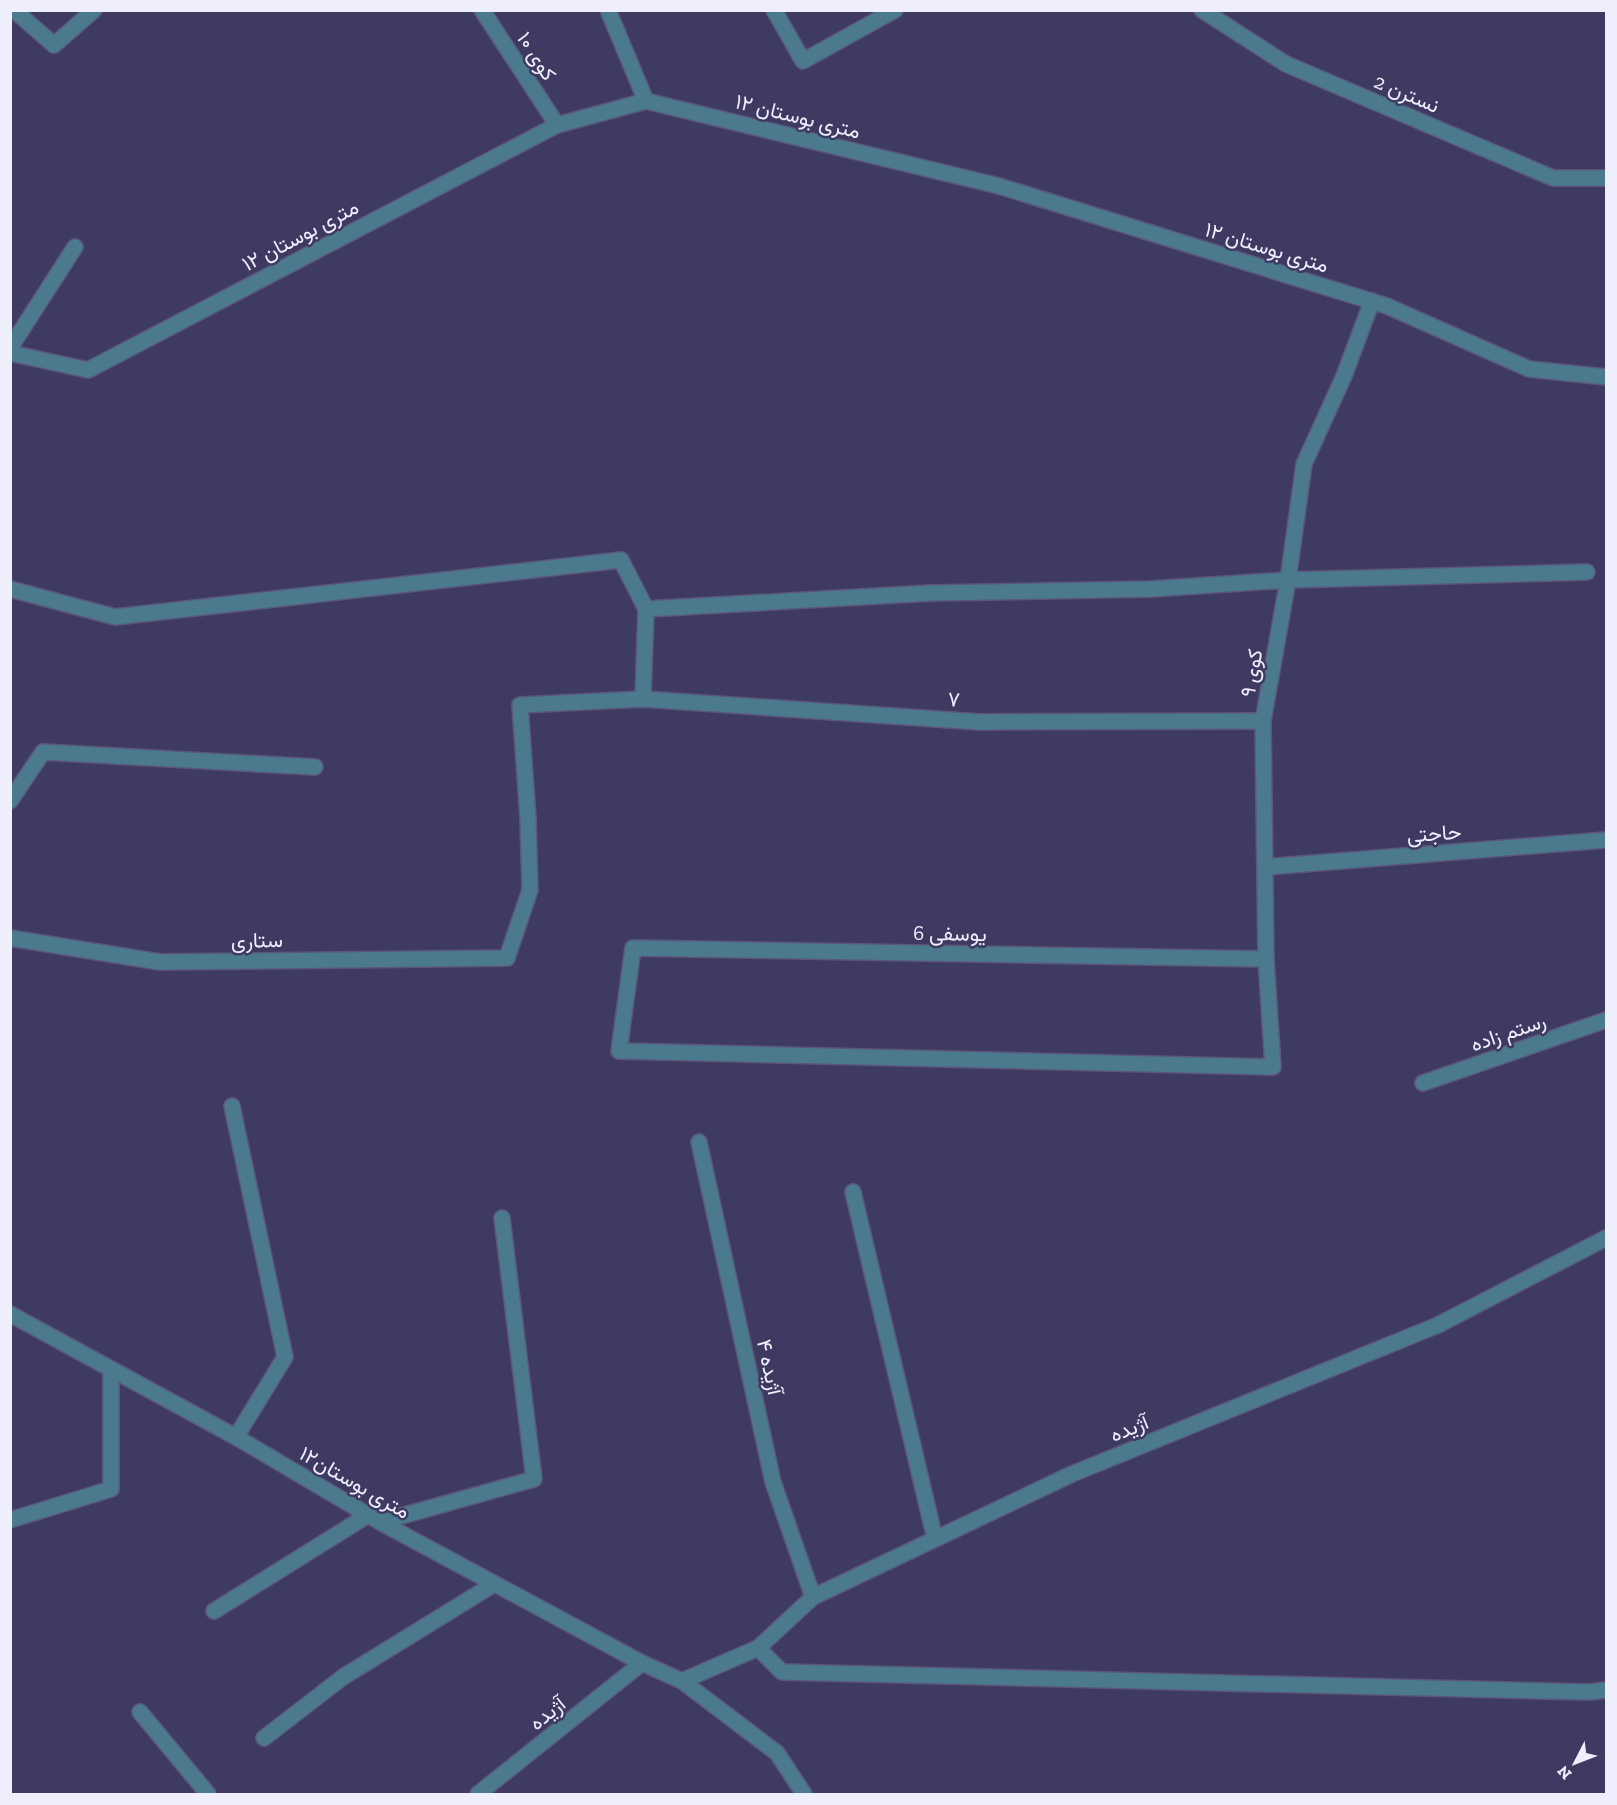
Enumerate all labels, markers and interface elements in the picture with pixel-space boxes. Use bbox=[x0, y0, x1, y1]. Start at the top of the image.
street label: کوی ۱۰ bbox=[511, 27, 562, 86]
street label: نسترن 2 bbox=[1370, 68, 1443, 119]
street label: ۱۲ متری بوستان bbox=[733, 88, 863, 145]
street label: ۱۲ متری بوستان bbox=[238, 194, 363, 277]
street label: ۱۲ متری بوستان bbox=[1202, 216, 1332, 279]
street label: کوی ۹ bbox=[1234, 647, 1268, 699]
street label: ۷ bbox=[947, 686, 961, 712]
street label: حاجتی bbox=[1406, 819, 1462, 847]
street label: یوسفی 6 bbox=[913, 920, 987, 947]
street label: ستاری bbox=[231, 927, 283, 954]
street label: رستم زاده bbox=[1467, 1007, 1550, 1058]
street label: ۴ آژیده bbox=[751, 1337, 789, 1399]
street label: آژیده bbox=[1106, 1408, 1154, 1448]
street label: ۱۲متری بوستان bbox=[295, 1440, 415, 1525]
street label: آژیده bbox=[524, 1690, 573, 1736]
north arrow bbox=[1545, 1733, 1605, 1793]
text: N bbox=[1553, 1762, 1575, 1784]

